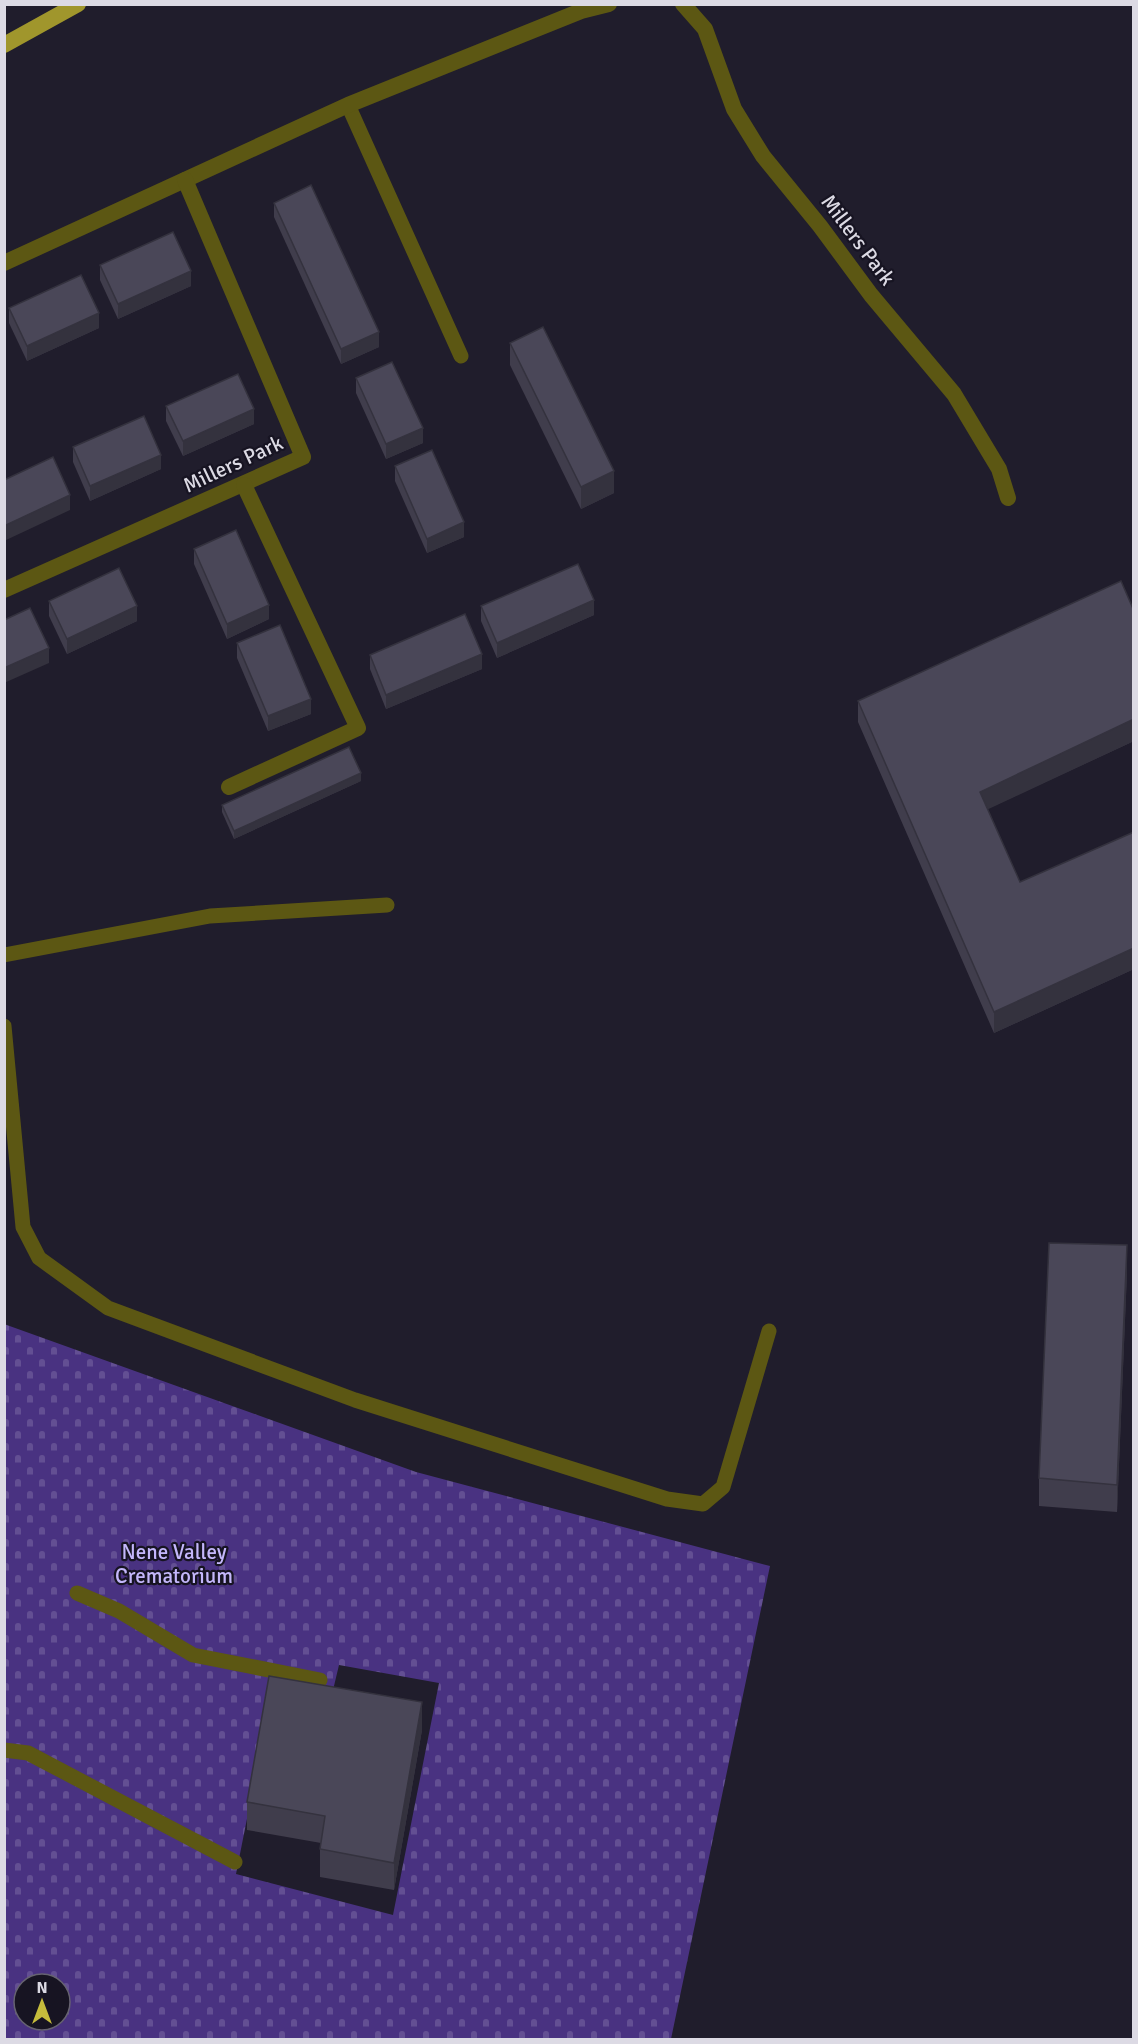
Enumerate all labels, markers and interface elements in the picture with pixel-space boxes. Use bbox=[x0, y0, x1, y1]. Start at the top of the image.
street label: Millers Park bbox=[815, 189, 901, 291]
street label: Millers Park bbox=[179, 429, 287, 498]
park label: Nene Valley Crematorium bbox=[115, 1539, 233, 1589]
north arrow bbox=[12, 1972, 72, 2032]
text: N bbox=[36, 1978, 48, 1998]

